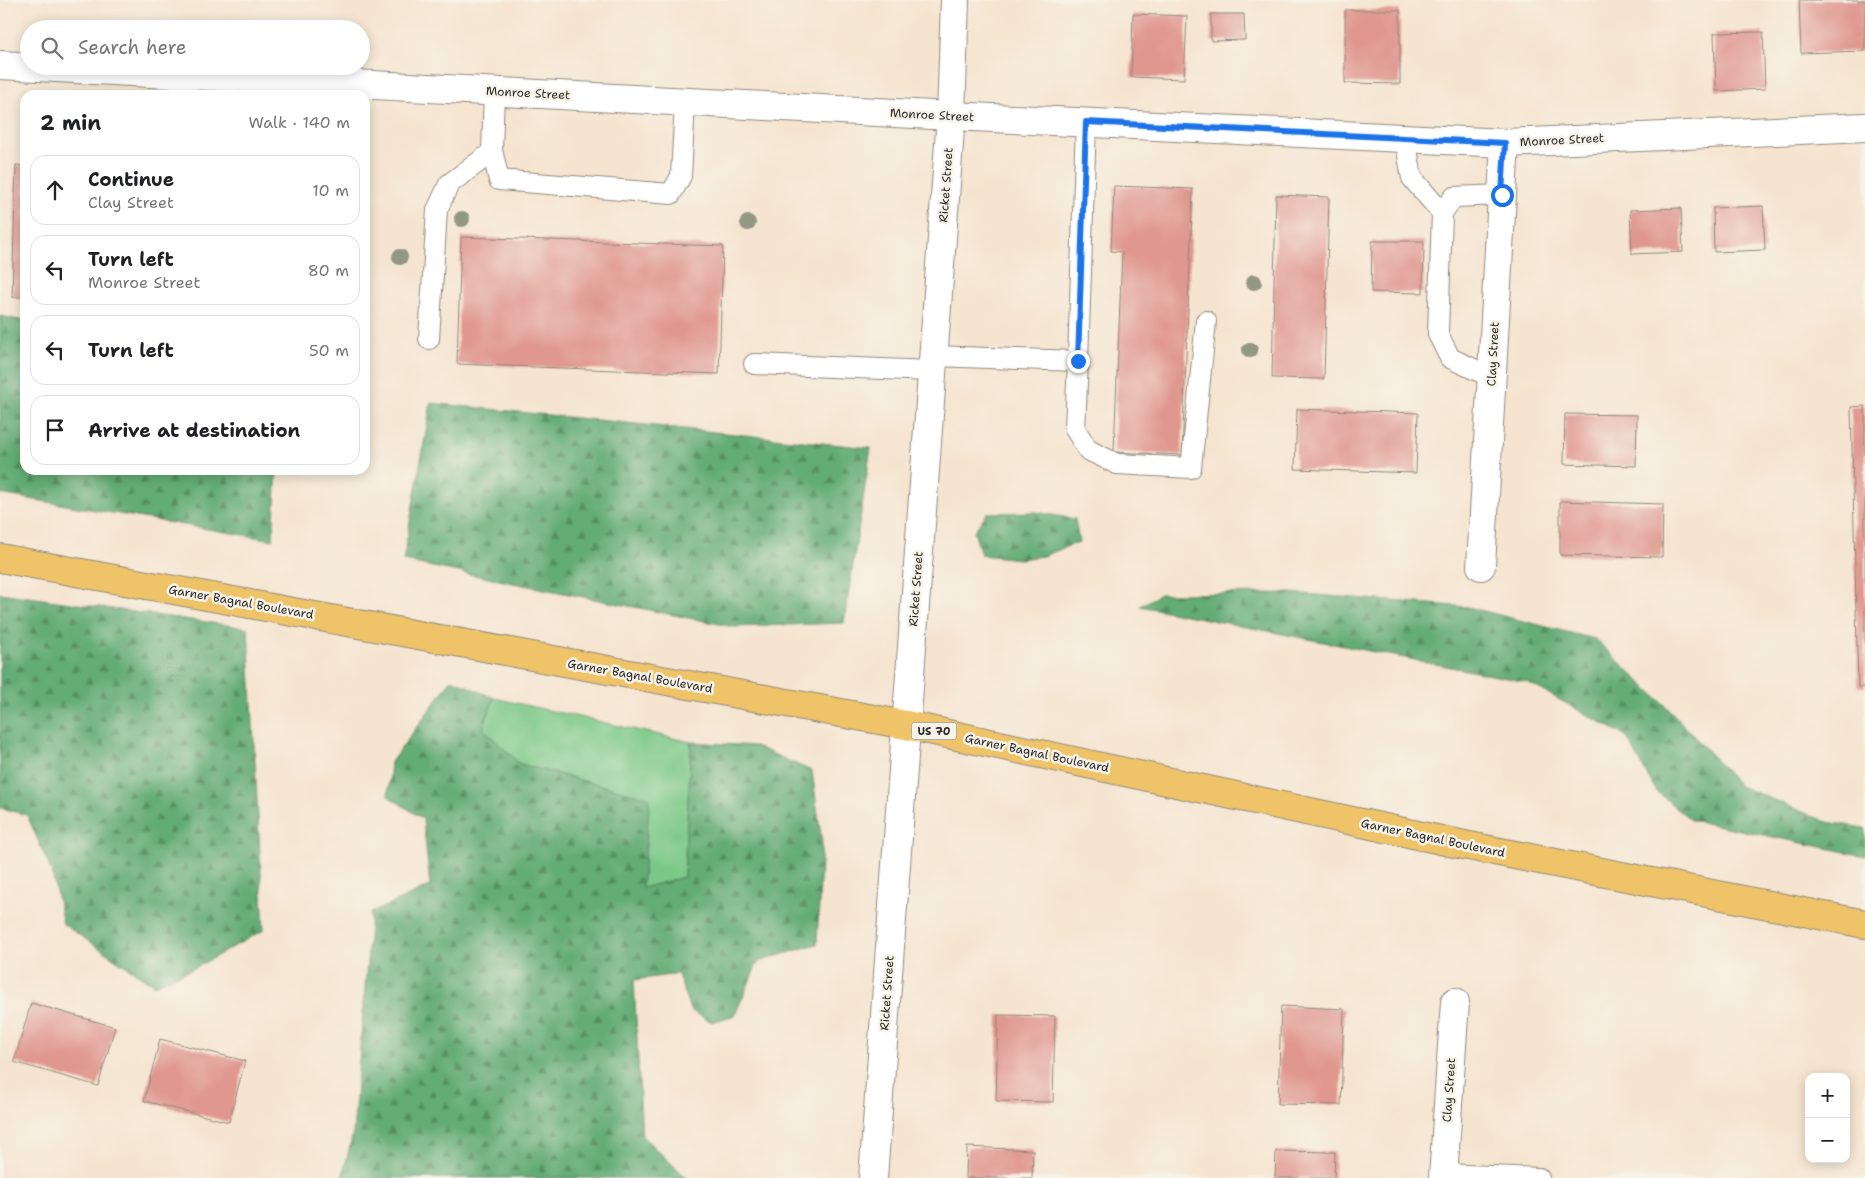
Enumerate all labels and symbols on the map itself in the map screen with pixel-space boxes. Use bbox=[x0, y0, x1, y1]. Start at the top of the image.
street label: Monroe Street bbox=[485, 83, 571, 103]
street label: Monroe Street bbox=[889, 105, 975, 125]
street label: Monroe Street bbox=[1519, 130, 1605, 150]
street label: Ricket Street bbox=[935, 147, 957, 223]
route start bbox=[1491, 184, 1514, 207]
street label: Clay Street bbox=[1483, 321, 1503, 387]
route end bbox=[1067, 350, 1090, 373]
street label: Ricket Street bbox=[905, 551, 927, 627]
street label: Garner Bagnal Boulevard bbox=[167, 581, 315, 623]
street label: Garner Bagnal Boulevard bbox=[566, 655, 714, 697]
road number: US 70 bbox=[912, 722, 956, 739]
street label: Garner Bagnal Boulevard bbox=[963, 730, 1111, 776]
street label: Garner Bagnal Boulevard bbox=[1359, 815, 1507, 861]
street label: Ricket Street bbox=[876, 955, 898, 1031]
street label: Clay Street bbox=[1439, 1057, 1459, 1123]

